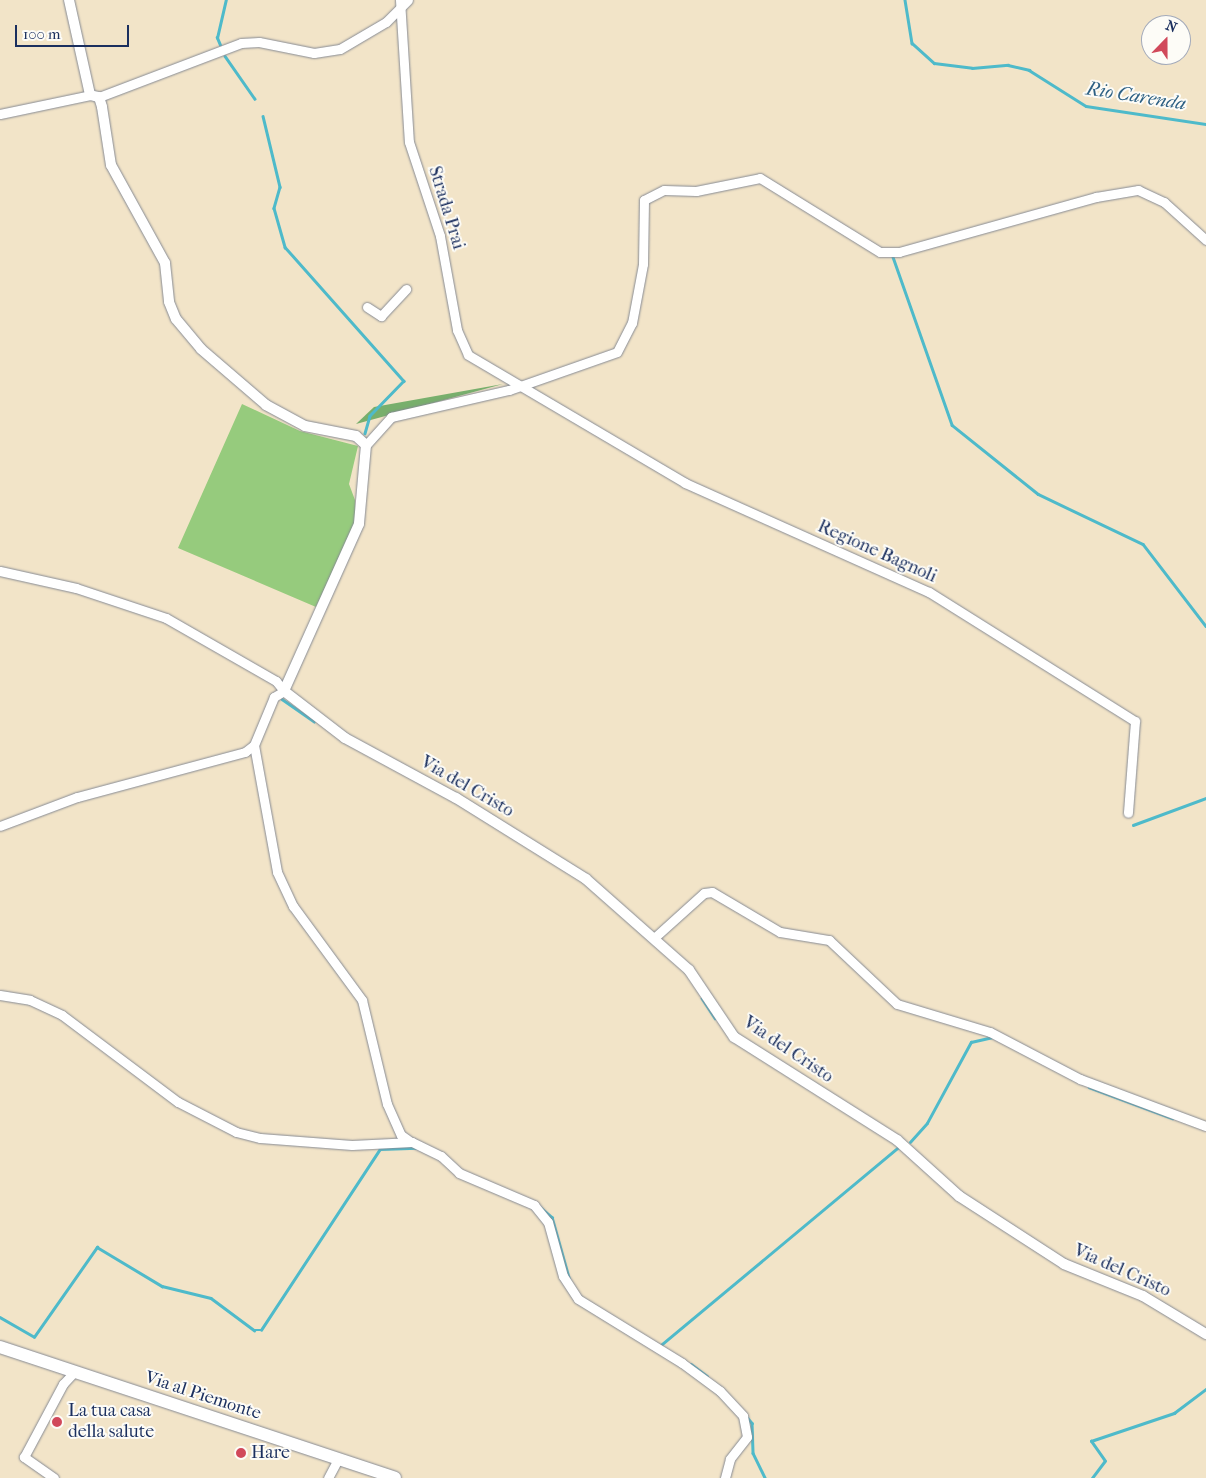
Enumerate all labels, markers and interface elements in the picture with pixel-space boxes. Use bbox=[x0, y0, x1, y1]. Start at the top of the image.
scale bar bbox=[18, 15, 131, 47]
north arrow bbox=[1141, 15, 1191, 65]
text: N bbox=[1163, 17, 1180, 36]
text: 100 m bbox=[23, 25, 61, 43]
water label: Rio Carenda bbox=[1085, 78, 1187, 116]
street label: Strada Prai bbox=[423, 164, 469, 252]
street label: Regione Bagnoli bbox=[814, 516, 940, 588]
street label: Via del Cristo bbox=[417, 752, 517, 822]
street label: Via del Cristo bbox=[739, 1012, 837, 1088]
street label: Via del Cristo bbox=[1070, 1240, 1174, 1302]
street label: Via al Piemonte bbox=[142, 1367, 264, 1425]
place label: La tua casa della salute bbox=[68, 1401, 154, 1444]
marker: La tua casa della salute bbox=[50, 1415, 64, 1429]
place label: Hare bbox=[251, 1442, 290, 1464]
marker: Hare bbox=[235, 1447, 247, 1459]

